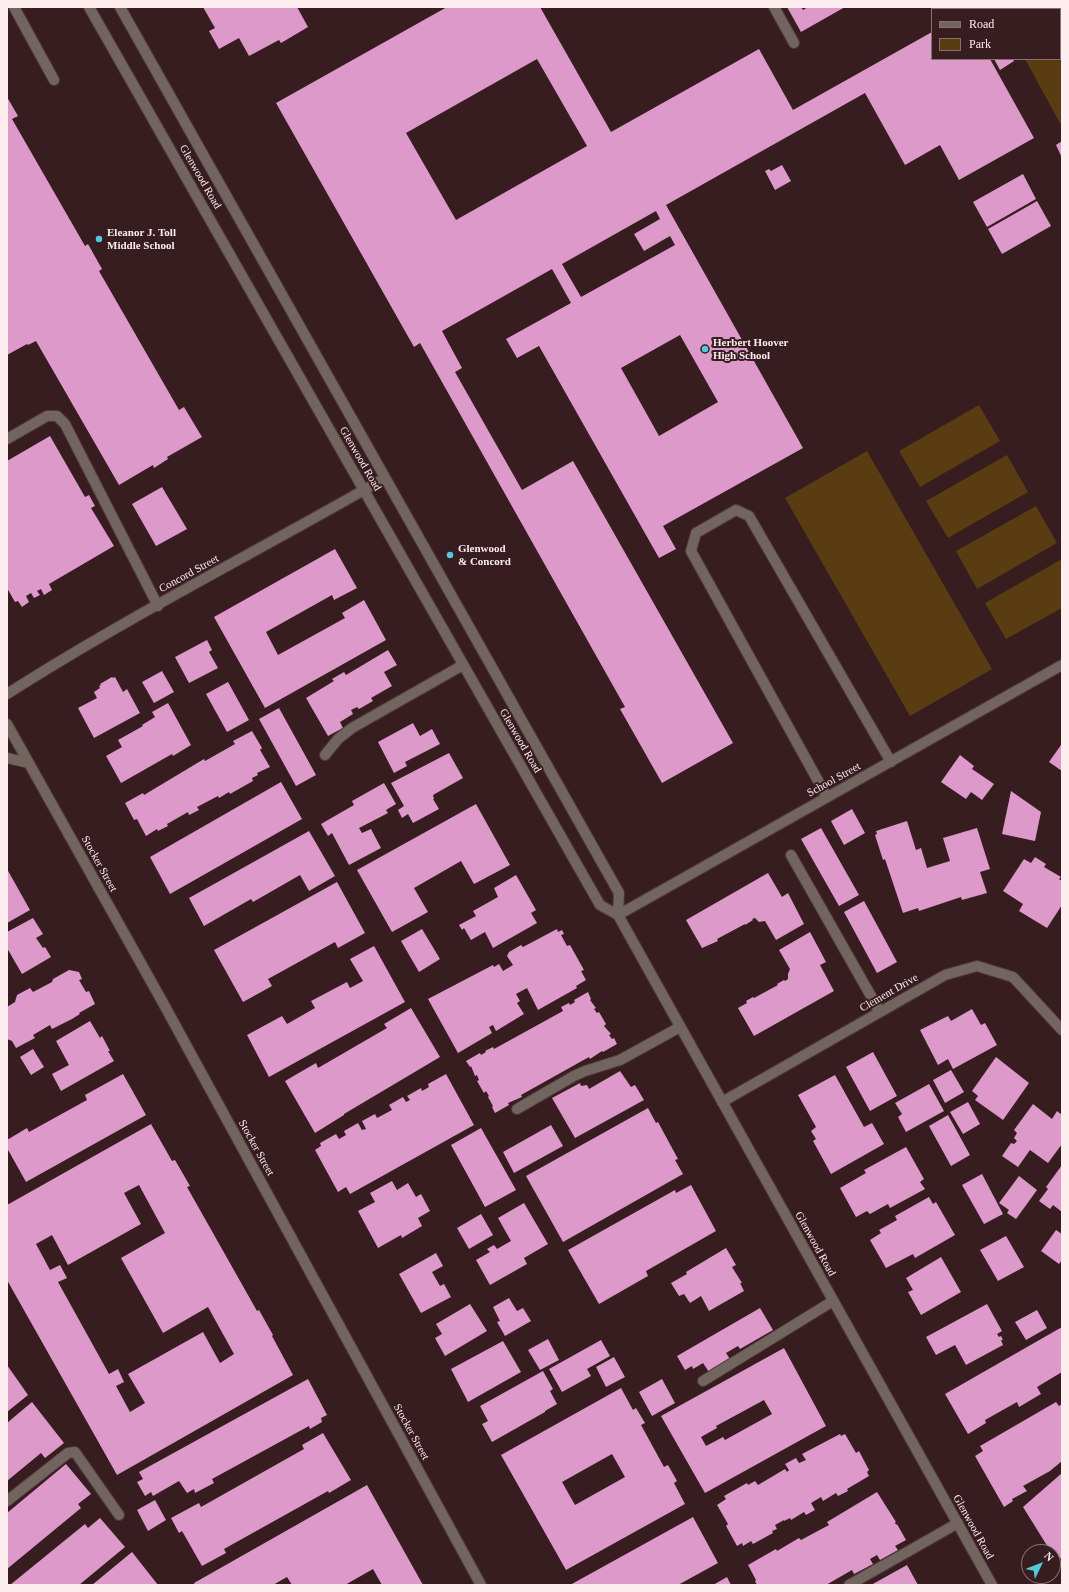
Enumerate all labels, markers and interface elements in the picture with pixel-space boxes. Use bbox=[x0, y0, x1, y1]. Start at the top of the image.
legend bbox=[931, 8, 1061, 60]
text: Road bbox=[969, 17, 994, 31]
text: Park bbox=[969, 37, 991, 51]
street label: Glenwood Road bbox=[176, 143, 224, 211]
place label: Eleanor J. Toll Middle School bbox=[107, 226, 176, 252]
marker: Eleanor J. Toll Middle School bbox=[94, 234, 104, 244]
place label: Herbert Hoover High School bbox=[713, 336, 788, 362]
marker: Herbert Hoover High School bbox=[700, 344, 710, 354]
street label: Glenwood Road bbox=[336, 425, 384, 493]
place label: Glenwood & Concord bbox=[458, 542, 511, 568]
marker: Glenwood & Concord bbox=[445, 550, 455, 560]
street label: Concord Street bbox=[157, 552, 221, 596]
street label: Glenwood Road bbox=[496, 707, 544, 775]
street label: School Street bbox=[805, 760, 863, 800]
street label: Stocker Street bbox=[78, 834, 120, 894]
street label: Clement Drive bbox=[858, 971, 920, 1015]
street label: Stocker Street bbox=[235, 1118, 277, 1178]
street label: Glenwood Road bbox=[792, 1209, 838, 1279]
street label: Stocker Street bbox=[390, 1402, 432, 1462]
street label: Glenwood Road bbox=[950, 1492, 996, 1562]
north arrow bbox=[1021, 1544, 1061, 1584]
text: N bbox=[1042, 1549, 1056, 1563]

